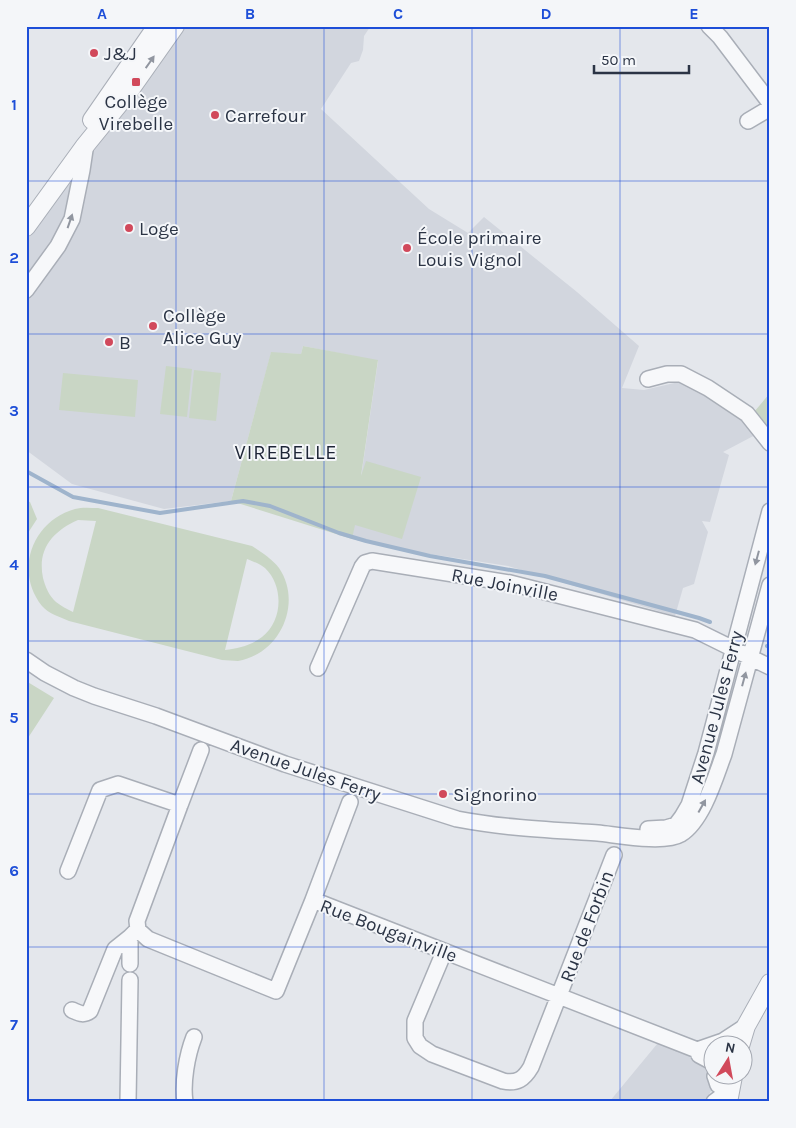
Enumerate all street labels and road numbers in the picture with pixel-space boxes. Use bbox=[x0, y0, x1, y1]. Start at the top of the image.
street label: Rue Joinville bbox=[450, 564, 560, 606]
street label: Avenue Jules Ferry bbox=[686, 628, 748, 786]
street label: Avenue Jules Ferry bbox=[228, 734, 384, 806]
street label: Rue de Forbin bbox=[556, 867, 618, 985]
street label: Rue Bougainville bbox=[317, 895, 460, 967]

